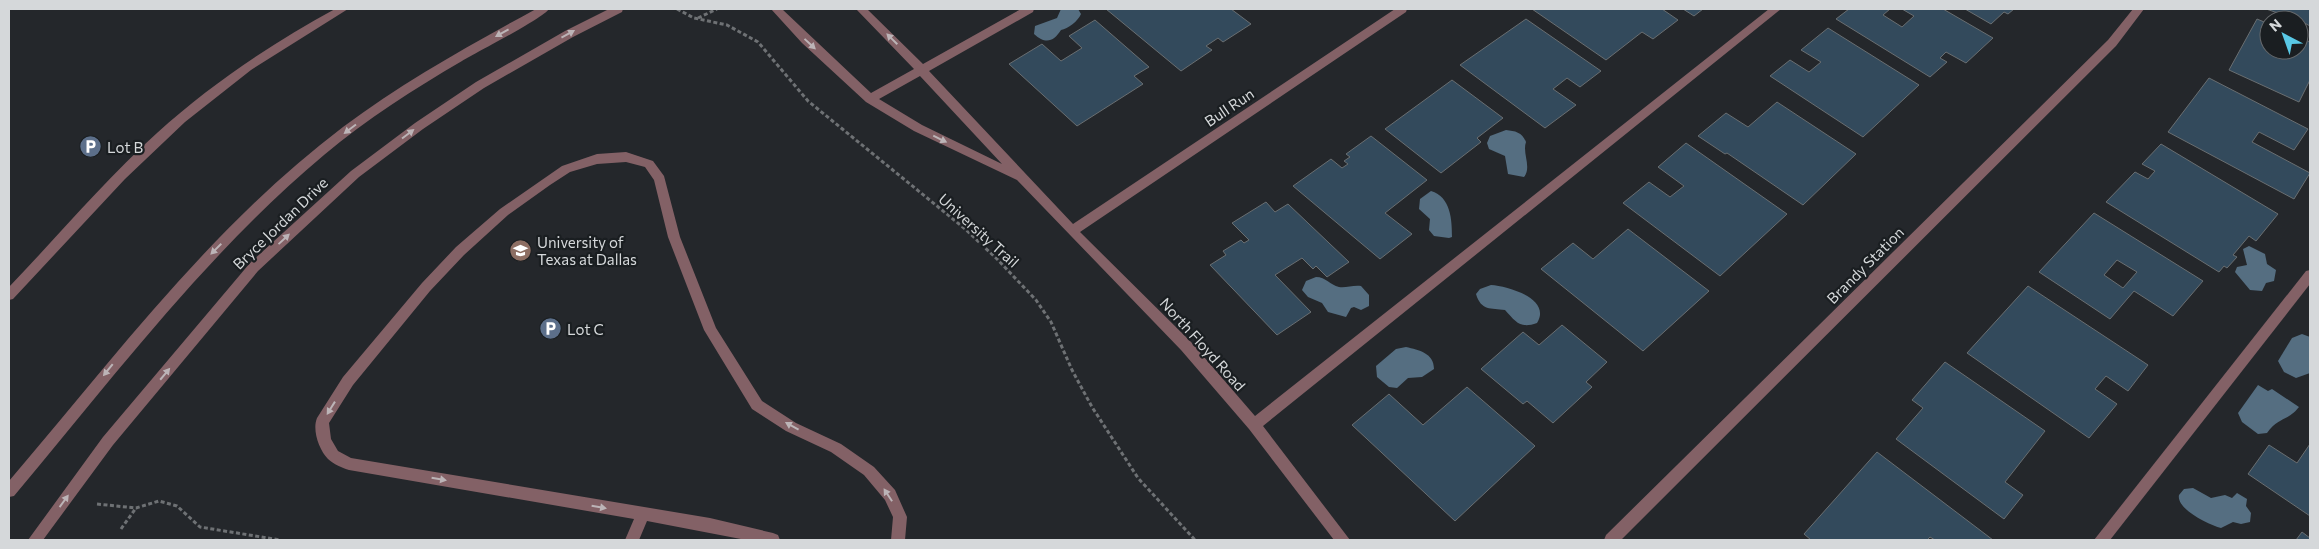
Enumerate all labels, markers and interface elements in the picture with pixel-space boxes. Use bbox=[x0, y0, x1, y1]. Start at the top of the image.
north arrow bbox=[2259, 10, 2309, 60]
text: N bbox=[2266, 15, 2285, 35]
one-way arrow bbox=[495, 28, 508, 37]
one-way arrow bbox=[561, 30, 574, 39]
one-way arrow bbox=[886, 33, 898, 45]
one-way arrow bbox=[803, 38, 815, 50]
street label: Bull Run bbox=[1201, 84, 1257, 130]
one-way arrow bbox=[344, 123, 357, 134]
one-way arrow bbox=[401, 129, 414, 140]
parking icon: Lot B bbox=[79, 135, 103, 159]
one-way arrow bbox=[933, 135, 947, 143]
place label: Lot B bbox=[107, 138, 143, 156]
street label: Bryce Jordan Drive bbox=[229, 173, 331, 273]
street label: University Trail bbox=[935, 189, 1023, 271]
street label: Brandy Station bbox=[1823, 223, 1907, 307]
one-way arrow bbox=[278, 233, 290, 245]
place label: University of Texas at Dallas bbox=[537, 233, 637, 268]
school or university icon: University of Texas at Dallas bbox=[509, 239, 533, 263]
one-way arrow bbox=[210, 242, 222, 254]
street label: North Floyd Road bbox=[1156, 294, 1250, 394]
parking icon: Lot C bbox=[539, 317, 563, 341]
place label: Lot C bbox=[567, 320, 604, 338]
one-way arrow bbox=[102, 364, 114, 376]
one-way arrow bbox=[159, 367, 170, 380]
one-way arrow bbox=[327, 401, 336, 414]
one-way arrow bbox=[785, 422, 798, 431]
one-way arrow bbox=[432, 476, 448, 484]
one-way arrow bbox=[883, 488, 893, 501]
one-way arrow bbox=[58, 495, 69, 508]
one-way arrow bbox=[592, 504, 608, 512]

